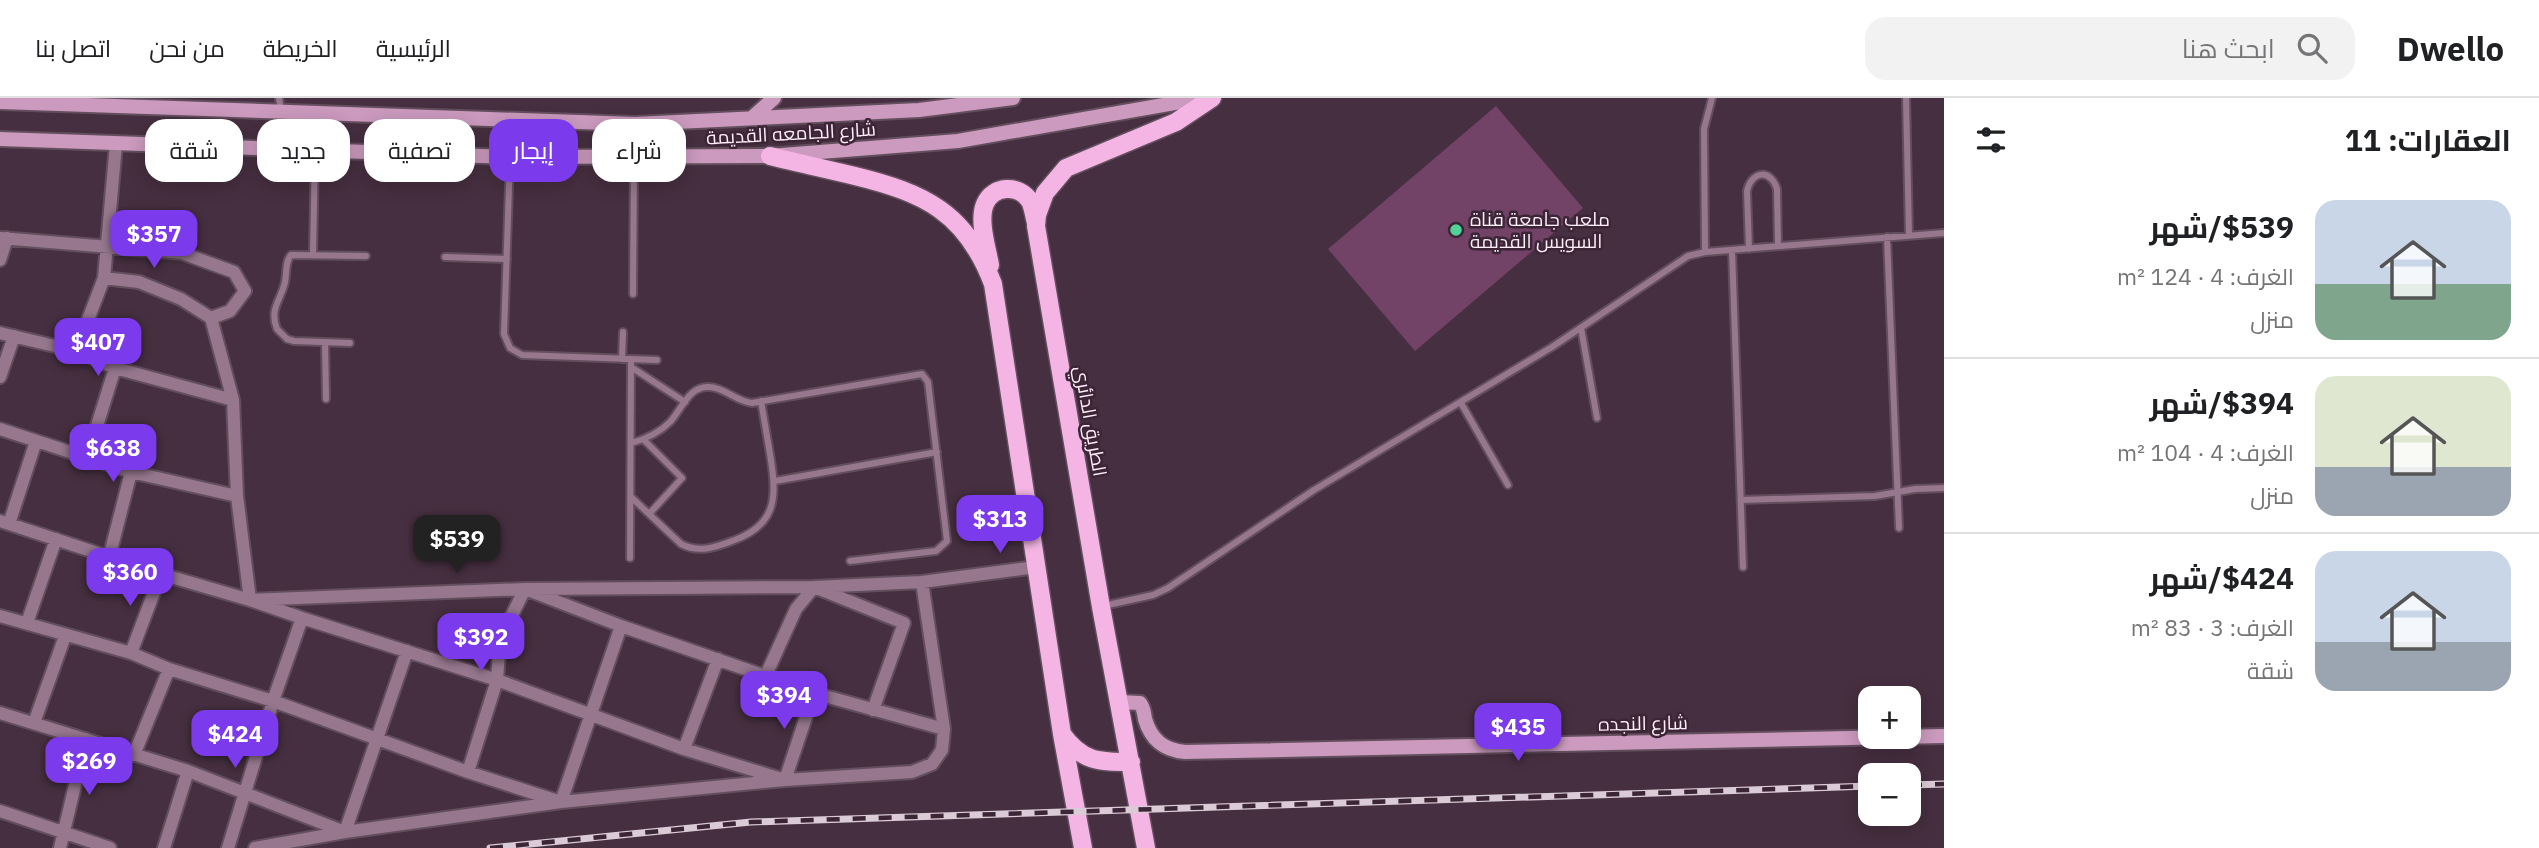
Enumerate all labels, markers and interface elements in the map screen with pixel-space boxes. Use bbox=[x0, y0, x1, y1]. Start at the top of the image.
search box bbox=[1865, 17, 2355, 80]
text: Dwello bbox=[2397, 27, 2504, 70]
icon: search bbox=[2293, 29, 2331, 67]
text: ابحث هنا bbox=[2182, 31, 2275, 65]
text: اتصل بنا bbox=[35, 32, 111, 64]
text: من نحن bbox=[149, 32, 225, 64]
text: الخريطة bbox=[263, 32, 338, 64]
text: الرئيسية bbox=[376, 32, 451, 64]
street label: شارع الجامعه القديمة bbox=[706, 117, 877, 151]
chip: شقة bbox=[145, 119, 243, 182]
chip: جديد bbox=[257, 119, 350, 182]
chip: تصفية bbox=[364, 119, 475, 182]
chip: إيجار bbox=[489, 119, 578, 182]
chip: شراء bbox=[592, 119, 686, 182]
text: العقارات: 11 bbox=[2345, 120, 2511, 159]
icon: filters bbox=[1972, 121, 2010, 159]
place label: ملعب جامعة قناة السويس القديمة bbox=[1470, 207, 1610, 253]
text: $539/شهر bbox=[2149, 207, 2294, 246]
pin: $357 bbox=[113, 211, 195, 270]
text: $357 bbox=[126, 218, 182, 248]
marker: ملعب جامعة قناة السويس القديمة bbox=[1448, 222, 1464, 238]
icon: home bbox=[2371, 228, 2455, 312]
text: الغرف: 4 · 124 m² bbox=[2117, 261, 2294, 291]
text: منزل bbox=[2250, 304, 2294, 334]
pin: $407 bbox=[57, 318, 139, 378]
text: $407 bbox=[70, 326, 126, 356]
street label: الطريق الدائري bbox=[1067, 364, 1113, 479]
text: $394/شهر bbox=[2149, 383, 2294, 422]
icon: home bbox=[2371, 404, 2455, 488]
pin: $638 bbox=[72, 424, 154, 484]
text: $638 bbox=[85, 432, 141, 462]
text: الغرف: 4 · 104 m² bbox=[2117, 437, 2294, 467]
text: منزل bbox=[2250, 480, 2294, 510]
pin: $313 bbox=[959, 496, 1041, 555]
text: $313 bbox=[972, 503, 1028, 533]
pin: $539 bbox=[416, 516, 498, 575]
text: $539 bbox=[429, 523, 485, 553]
pin: $360 bbox=[89, 548, 171, 608]
text: $360 bbox=[102, 556, 158, 586]
text: $424/شهر bbox=[2149, 558, 2294, 597]
icon: home bbox=[2371, 579, 2455, 663]
text: الغرف: 3 · 83 m² bbox=[2131, 612, 2294, 642]
pin: $392 bbox=[440, 614, 522, 673]
text: $392 bbox=[453, 621, 509, 651]
text: شقة bbox=[2247, 655, 2294, 685]
pin: $394 bbox=[743, 672, 825, 731]
text: $394 bbox=[756, 679, 812, 709]
map controls bbox=[1858, 686, 1921, 826]
button: + bbox=[1858, 686, 1921, 749]
pin: $435 bbox=[1477, 704, 1559, 763]
pin: $424 bbox=[194, 710, 276, 770]
street label: شارع النجده bbox=[1598, 710, 1688, 738]
text: $435 bbox=[1490, 711, 1546, 741]
text: $424 bbox=[207, 718, 263, 748]
pin: $269 bbox=[48, 738, 130, 797]
text: $269 bbox=[61, 745, 117, 775]
button: − bbox=[1858, 763, 1921, 826]

